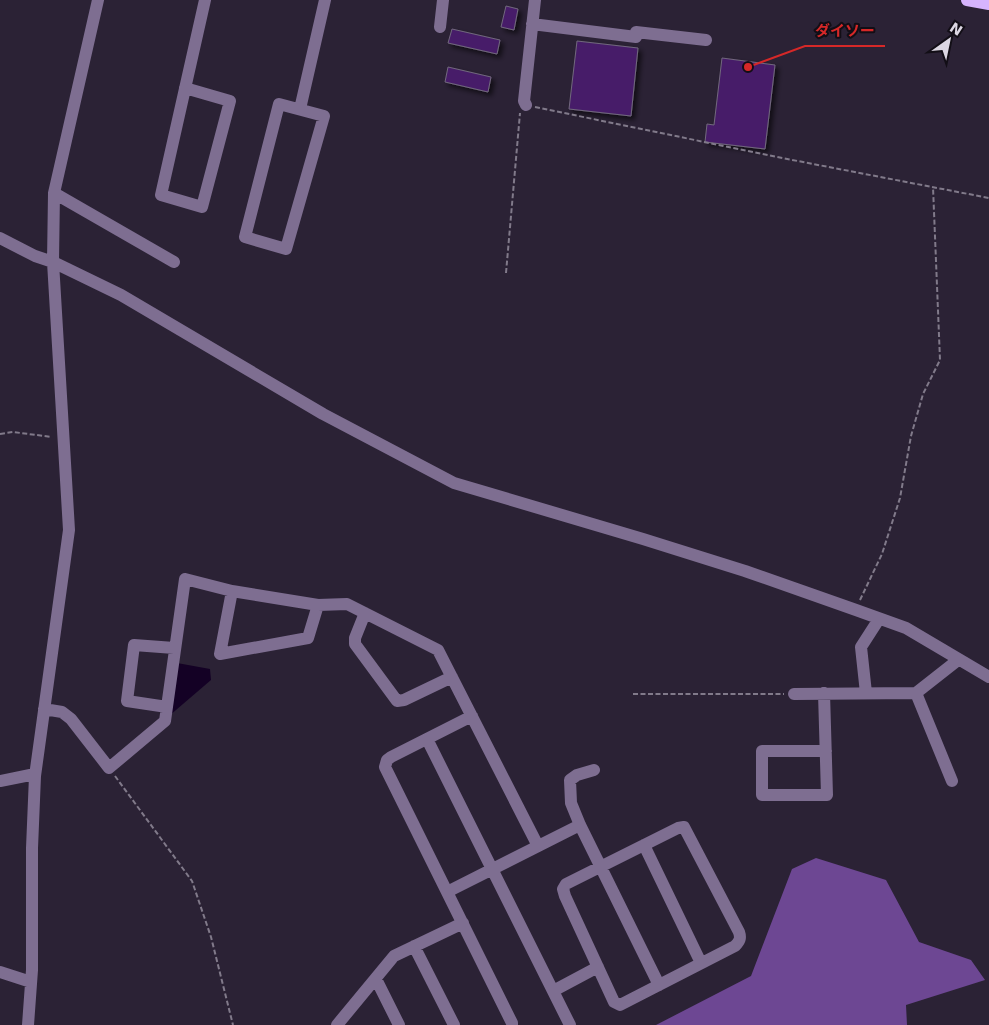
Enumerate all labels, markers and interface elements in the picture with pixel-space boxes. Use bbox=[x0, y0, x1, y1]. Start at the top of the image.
north arrow bbox=[924, 15, 974, 65]
callout: ダイソー bbox=[805, 16, 885, 46]
text: N bbox=[947, 19, 965, 39]
text: ダイソー bbox=[815, 22, 875, 40]

